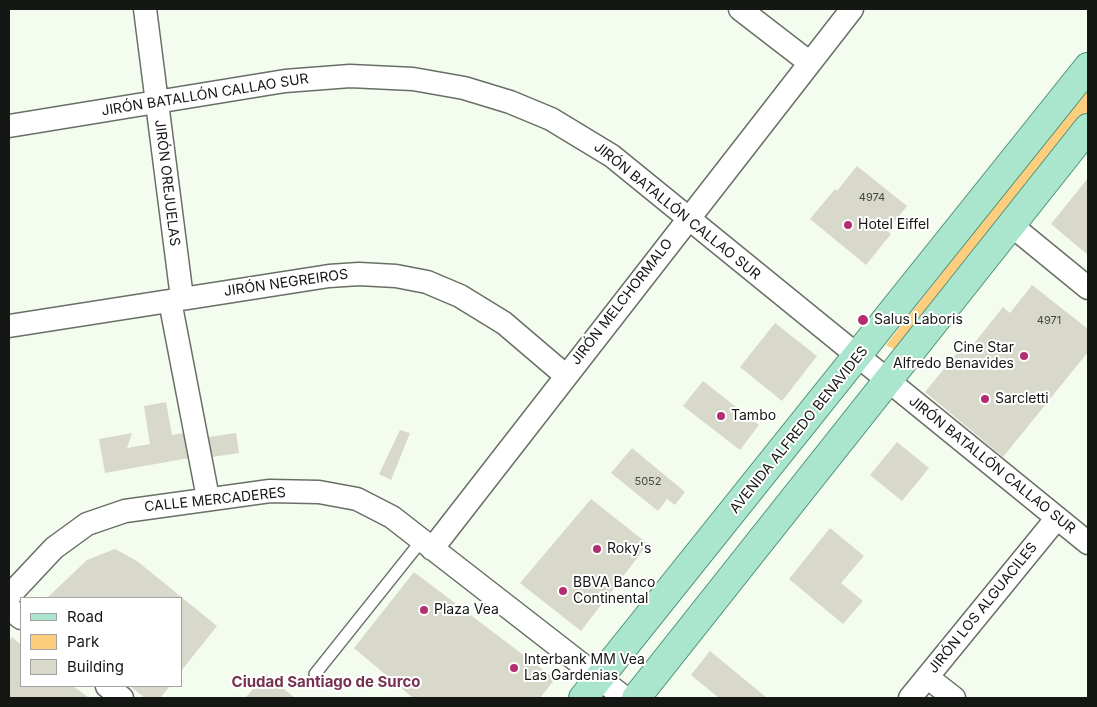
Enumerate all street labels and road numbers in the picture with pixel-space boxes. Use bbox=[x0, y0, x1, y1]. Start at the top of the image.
street label: JIRÓN BATALLÓN CALLAO SUR bbox=[100, 70, 310, 120]
street label: JIRÓN OREJUELAS bbox=[151, 119, 183, 247]
street label: JIRÓN BATALLÓN CALLAO SUR bbox=[590, 139, 764, 283]
street label: JIRÓN MELCHORMALO bbox=[568, 236, 676, 368]
street label: JIRÓN NEGREIROS bbox=[223, 266, 349, 300]
street label: AVENIDA ALFREDO BENAVIDES bbox=[726, 343, 872, 517]
street label: JIRÓN BATALLÓN CALLAO SUR bbox=[905, 393, 1079, 537]
street label: CALLE MERCADERES bbox=[143, 484, 287, 516]
street label: JIRÓN LOS ALGUACILES bbox=[925, 539, 1041, 677]

